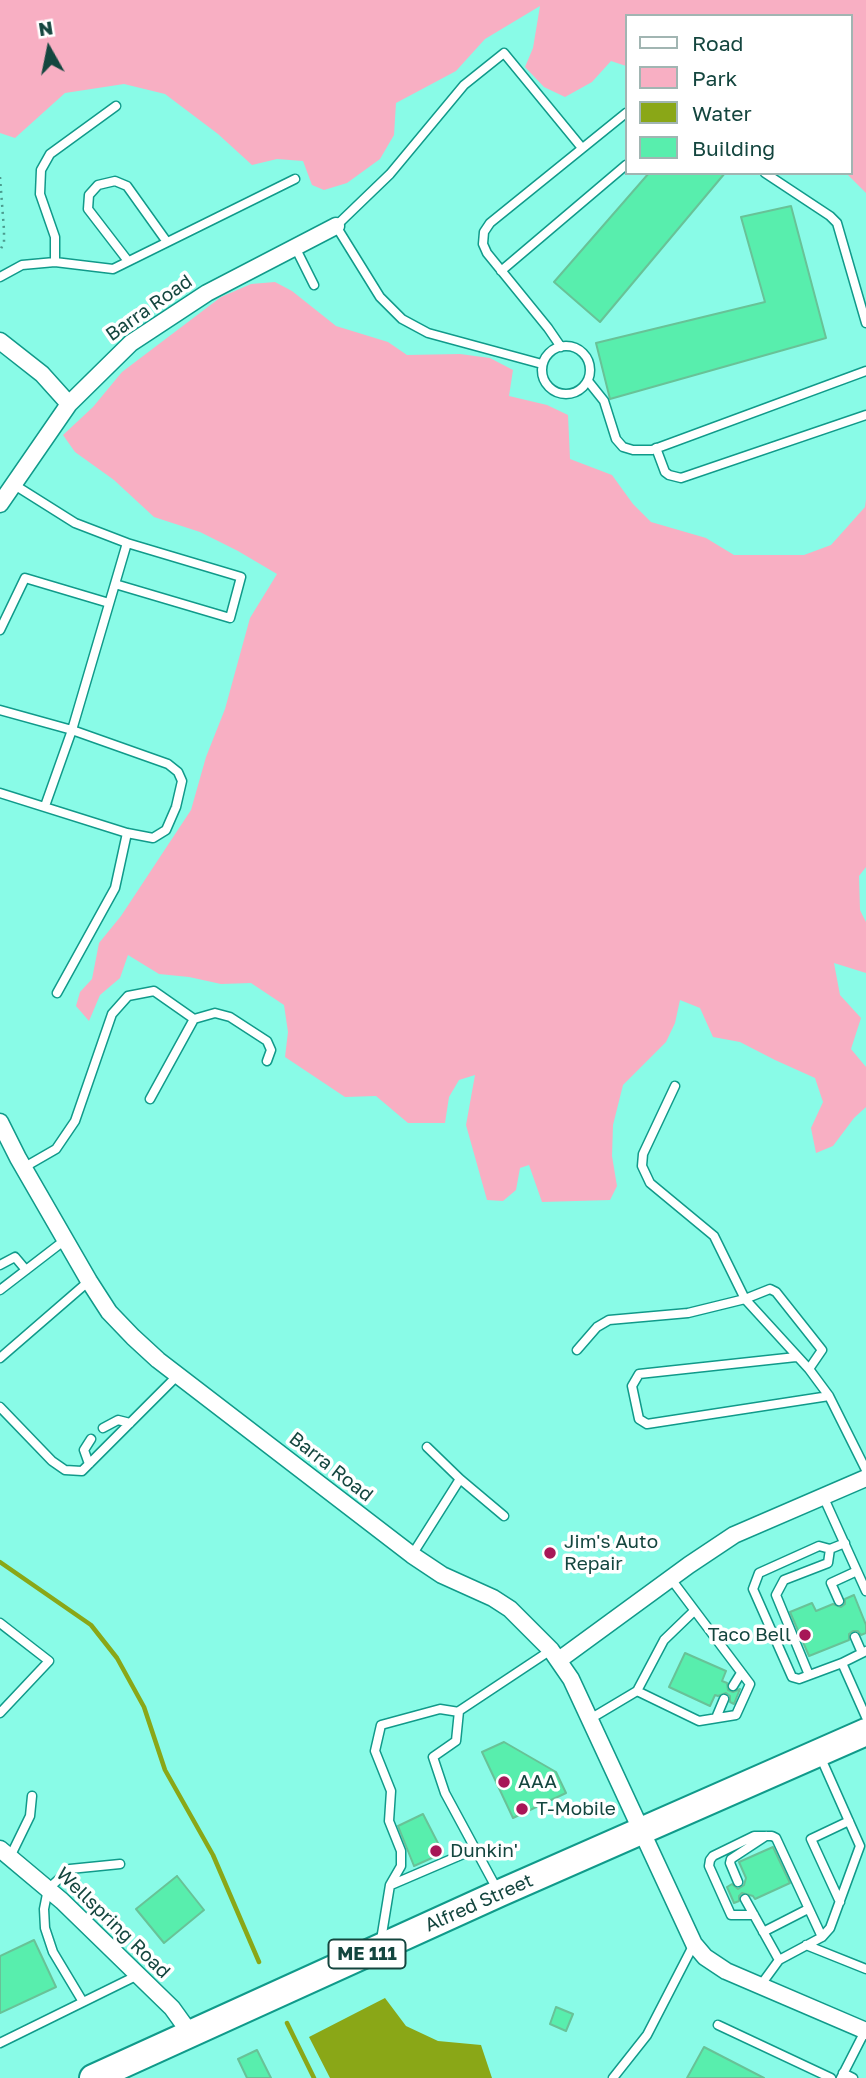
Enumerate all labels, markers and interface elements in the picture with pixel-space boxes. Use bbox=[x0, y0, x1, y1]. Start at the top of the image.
north arrow bbox=[14, 14, 84, 84]
legend bbox=[624, 14, 852, 175]
text: N bbox=[37, 15, 55, 40]
text: Road bbox=[692, 30, 743, 56]
text: Park bbox=[692, 65, 737, 91]
text: Water bbox=[692, 100, 752, 126]
text: Building bbox=[692, 135, 775, 161]
street label: Barra Road bbox=[101, 270, 197, 346]
street label: Barra Road bbox=[285, 1427, 377, 1507]
place label: Jim's Auto Repair bbox=[564, 1531, 658, 1575]
marker: Jim's Auto Repair bbox=[542, 1545, 558, 1561]
place label: Taco Bell bbox=[708, 1624, 791, 1646]
marker: Taco Bell bbox=[797, 1627, 813, 1643]
place label: AAA bbox=[518, 1771, 557, 1793]
marker: AAA bbox=[496, 1774, 512, 1790]
place label: T-Mobile bbox=[536, 1798, 616, 1820]
marker: T-Mobile bbox=[514, 1801, 530, 1817]
place label: Dunkin' bbox=[450, 1840, 518, 1862]
marker: Dunkin' bbox=[428, 1843, 444, 1859]
street label: Wellspring Road bbox=[51, 1863, 175, 1983]
street label: Alfred Street bbox=[421, 1869, 537, 1937]
road number: ME 111 bbox=[328, 1940, 406, 1968]

